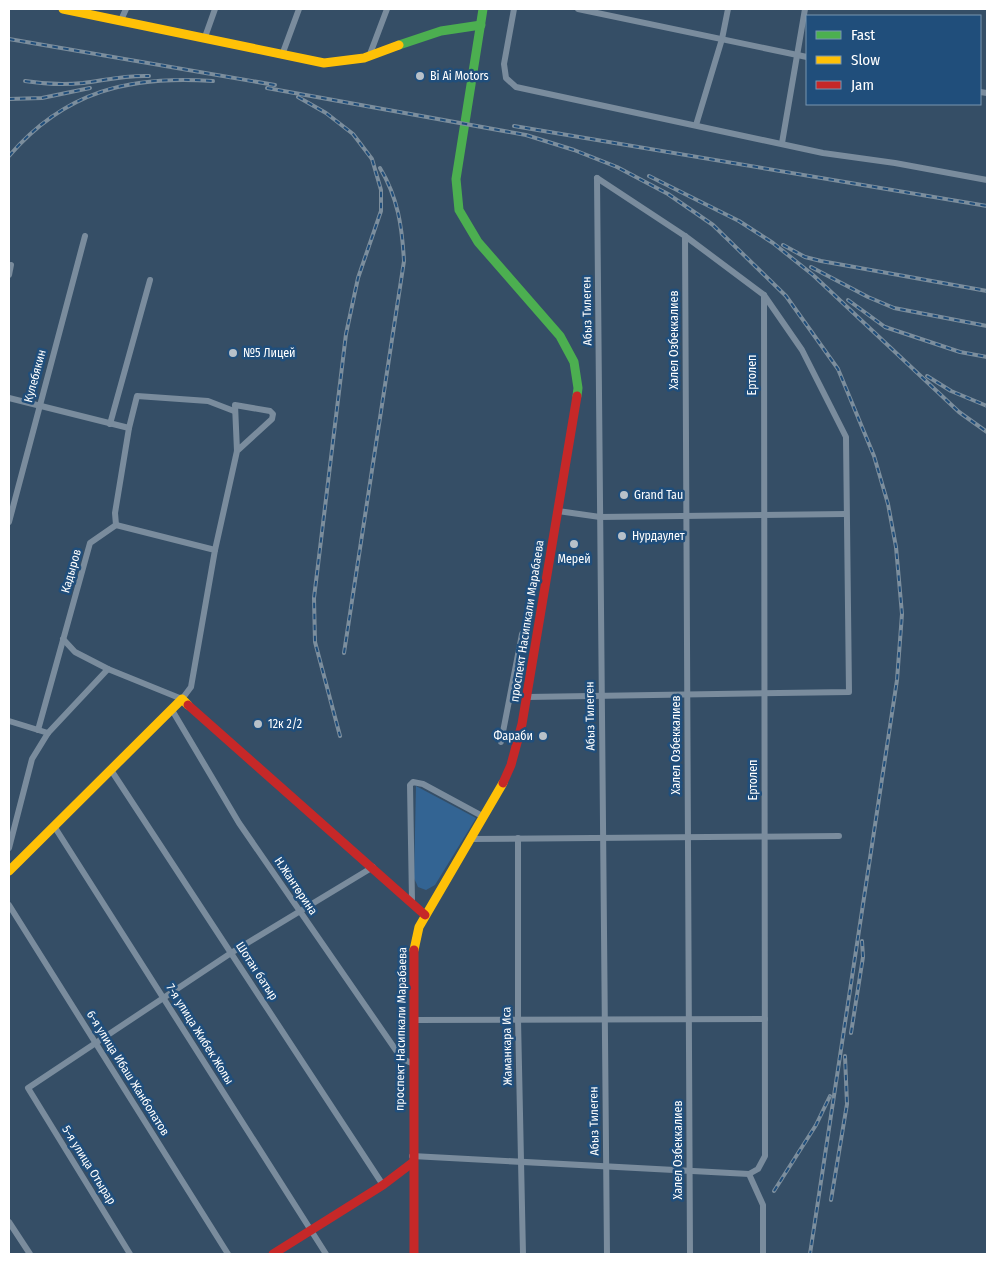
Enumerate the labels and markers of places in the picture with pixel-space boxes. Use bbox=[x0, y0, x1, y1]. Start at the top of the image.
place label: Bi Ai Motors bbox=[430, 69, 489, 83]
marker: Bi Ai Motors bbox=[414, 70, 426, 82]
place label: №5 Лицей bbox=[243, 346, 296, 360]
marker: №5 Лицей bbox=[227, 347, 239, 359]
place label: Grand Tau bbox=[634, 488, 683, 502]
marker: Grand Tau bbox=[618, 489, 630, 501]
place label: Нурдаулет bbox=[632, 529, 685, 543]
marker: Нурдаулет bbox=[616, 530, 628, 542]
marker: Мерей bbox=[568, 538, 580, 550]
place label: Мерей bbox=[557, 552, 591, 566]
place label: 12к 2/2 bbox=[268, 717, 302, 731]
marker: 12к 2/2 bbox=[252, 718, 264, 730]
place label: Фараби bbox=[494, 729, 533, 743]
marker: Фараби bbox=[537, 730, 549, 742]

